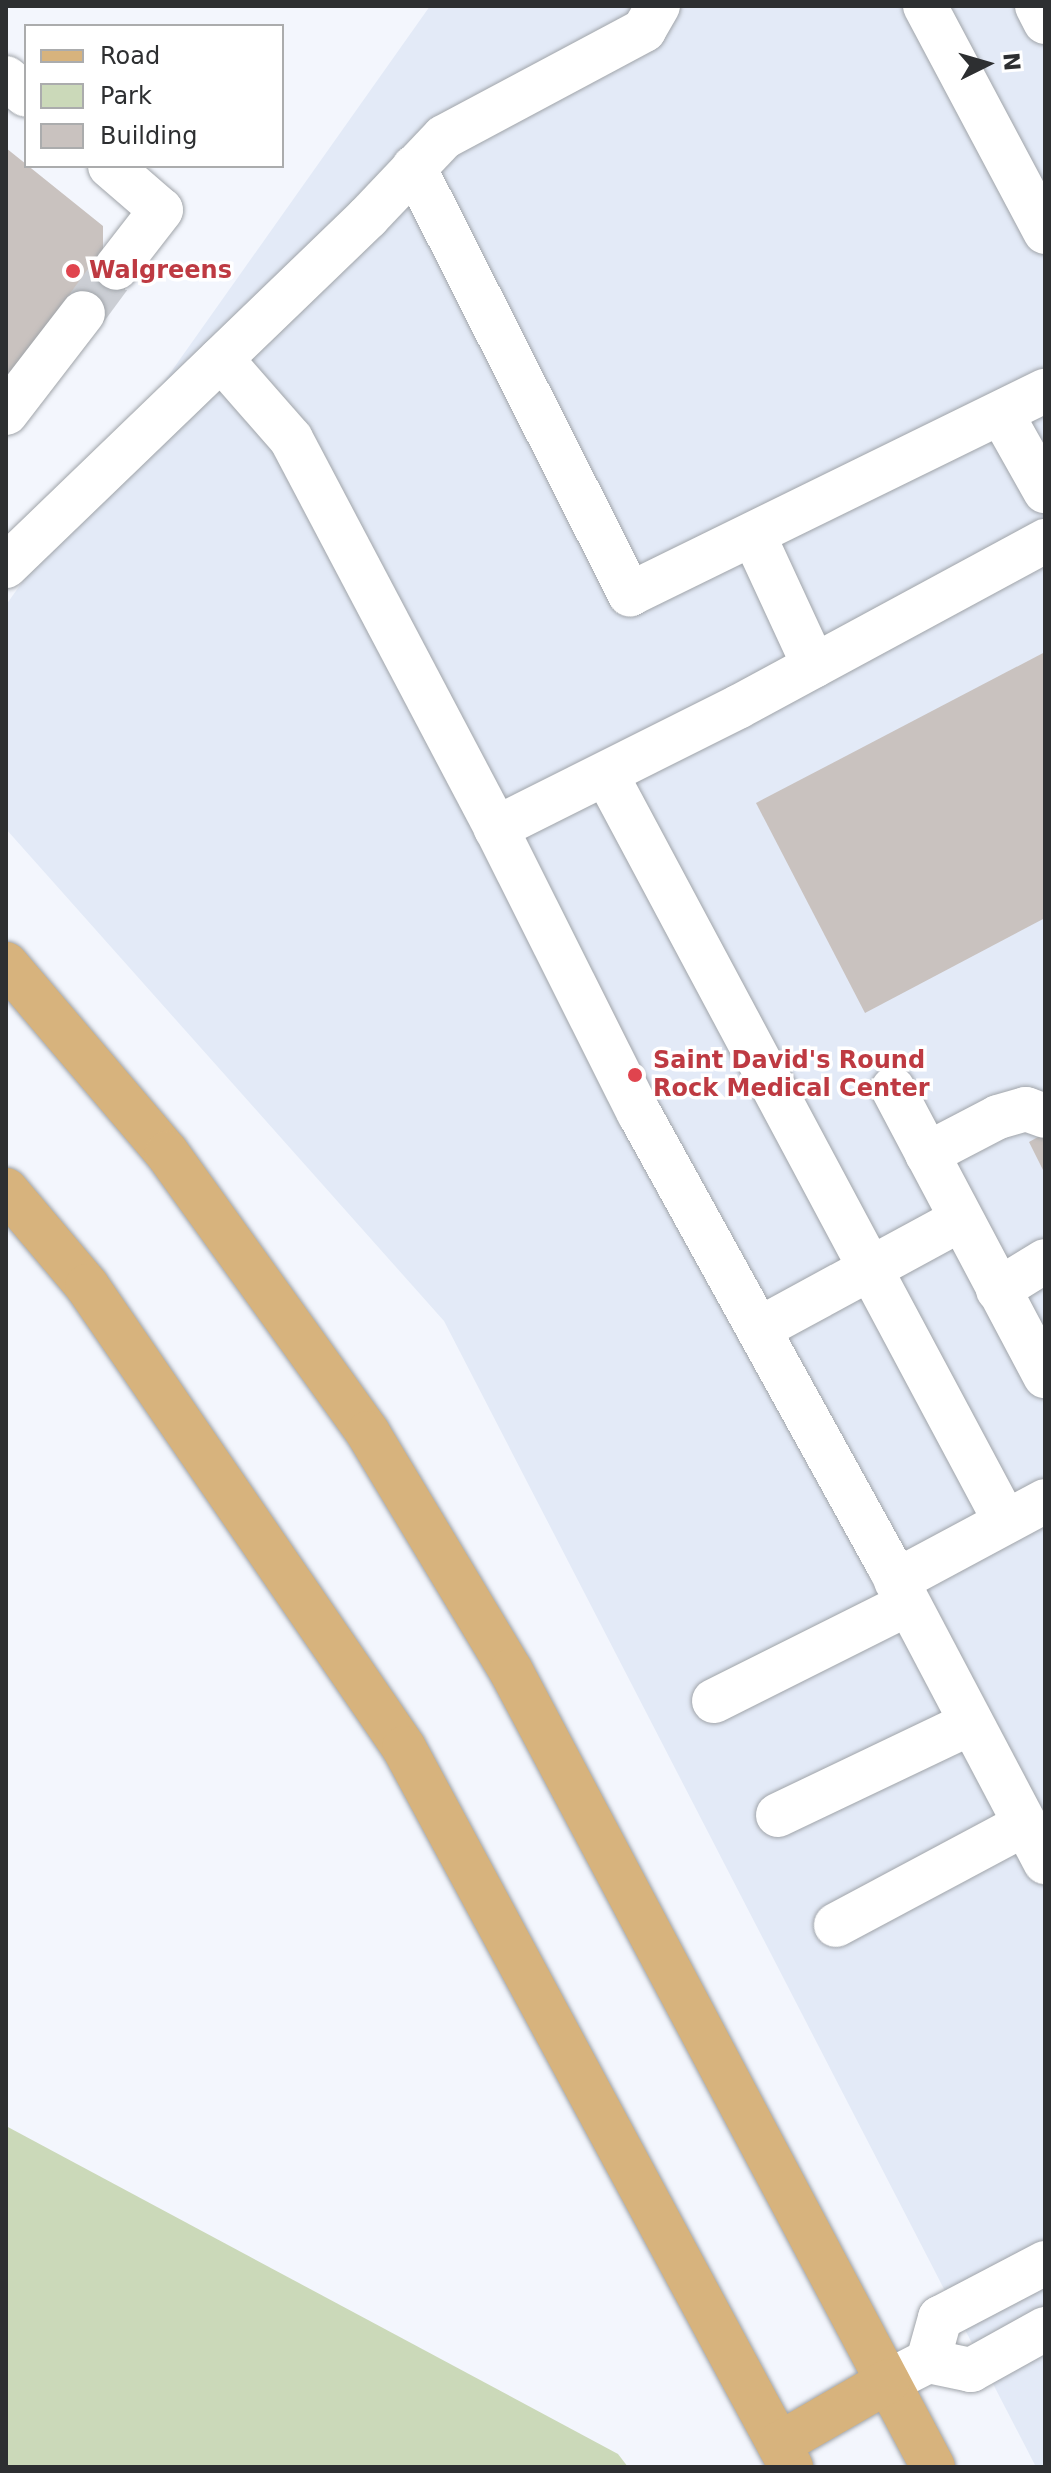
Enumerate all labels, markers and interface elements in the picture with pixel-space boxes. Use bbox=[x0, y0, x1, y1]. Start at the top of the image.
legend bbox=[24, 24, 284, 168]
north arrow bbox=[947, 24, 1027, 104]
text: Road bbox=[100, 42, 160, 70]
text: N bbox=[998, 52, 1025, 72]
text: Park bbox=[100, 82, 152, 110]
text: Building bbox=[100, 122, 197, 150]
place label: Walgreens bbox=[89, 257, 232, 285]
marker: Walgreens bbox=[64, 262, 82, 280]
place label: Saint David's Round Rock Medical Center bbox=[653, 1047, 930, 1103]
marker: Saint David's Round Rock Medical Center bbox=[624, 1064, 646, 1086]

